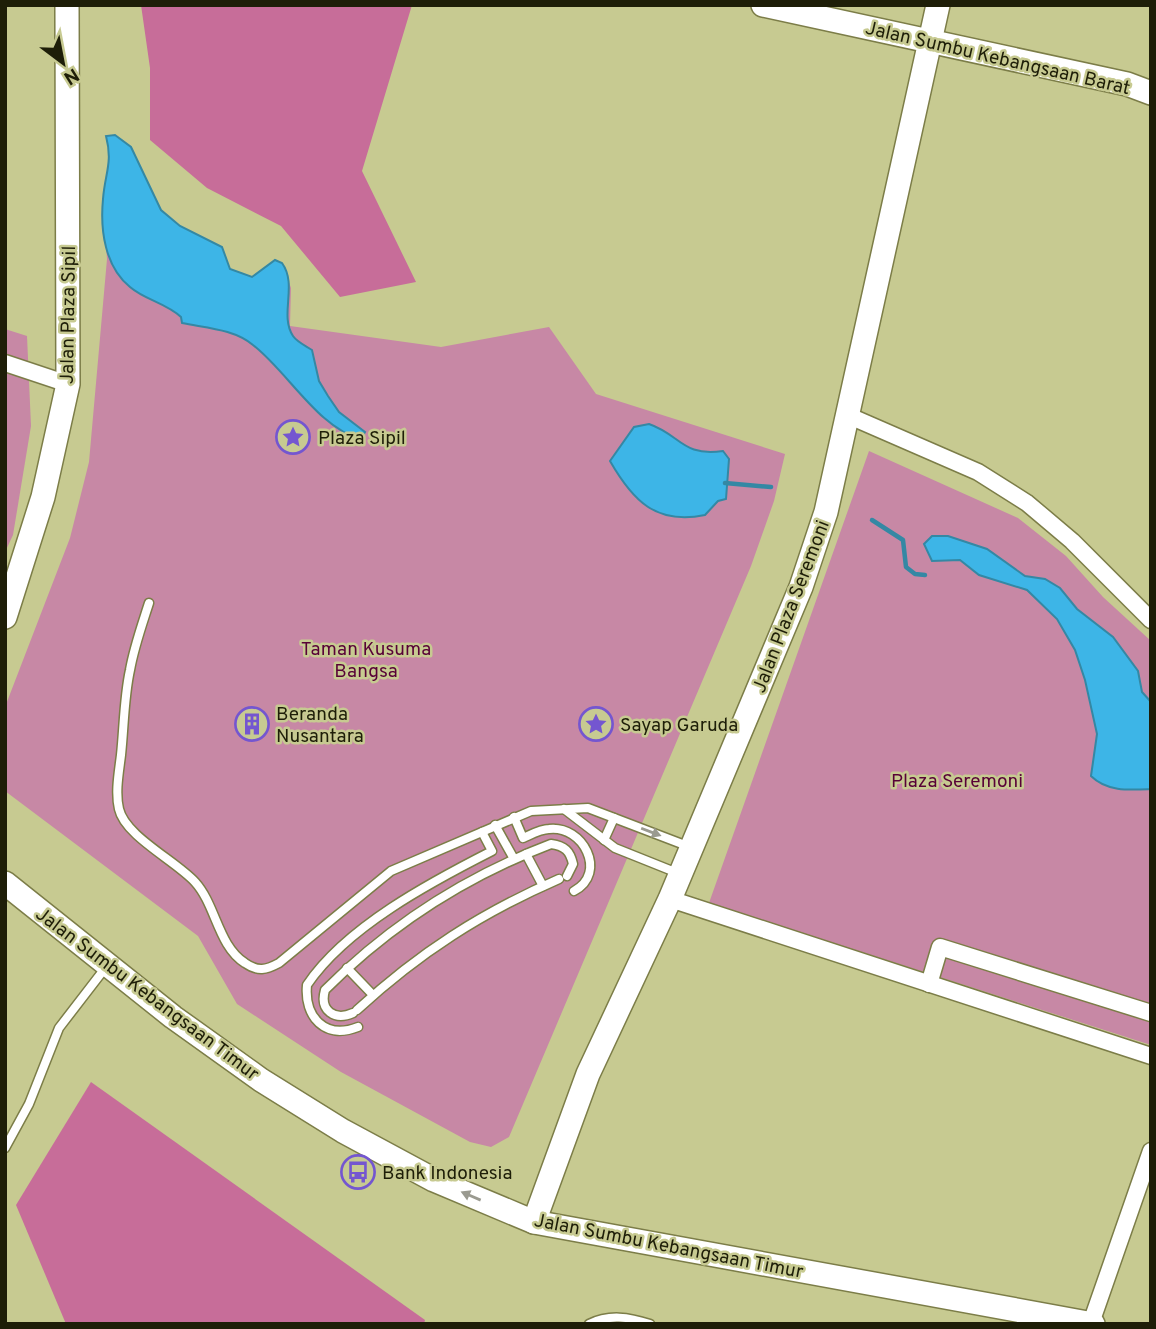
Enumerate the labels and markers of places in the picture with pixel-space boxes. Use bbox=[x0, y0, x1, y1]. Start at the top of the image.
place icon: Plaza Sipil bbox=[274, 418, 312, 456]
place label: Plaza Sipil bbox=[318, 427, 406, 451]
place label: Beranda Nusantara bbox=[276, 703, 364, 749]
building icon: Beranda Nusantara bbox=[233, 705, 271, 743]
place icon: Sayap Garuda bbox=[577, 705, 615, 743]
place label: Sayap Garuda bbox=[620, 714, 738, 738]
bus stop icon: Bank Indonesia bbox=[339, 1153, 377, 1191]
place label: Bank Indonesia bbox=[382, 1162, 512, 1186]

